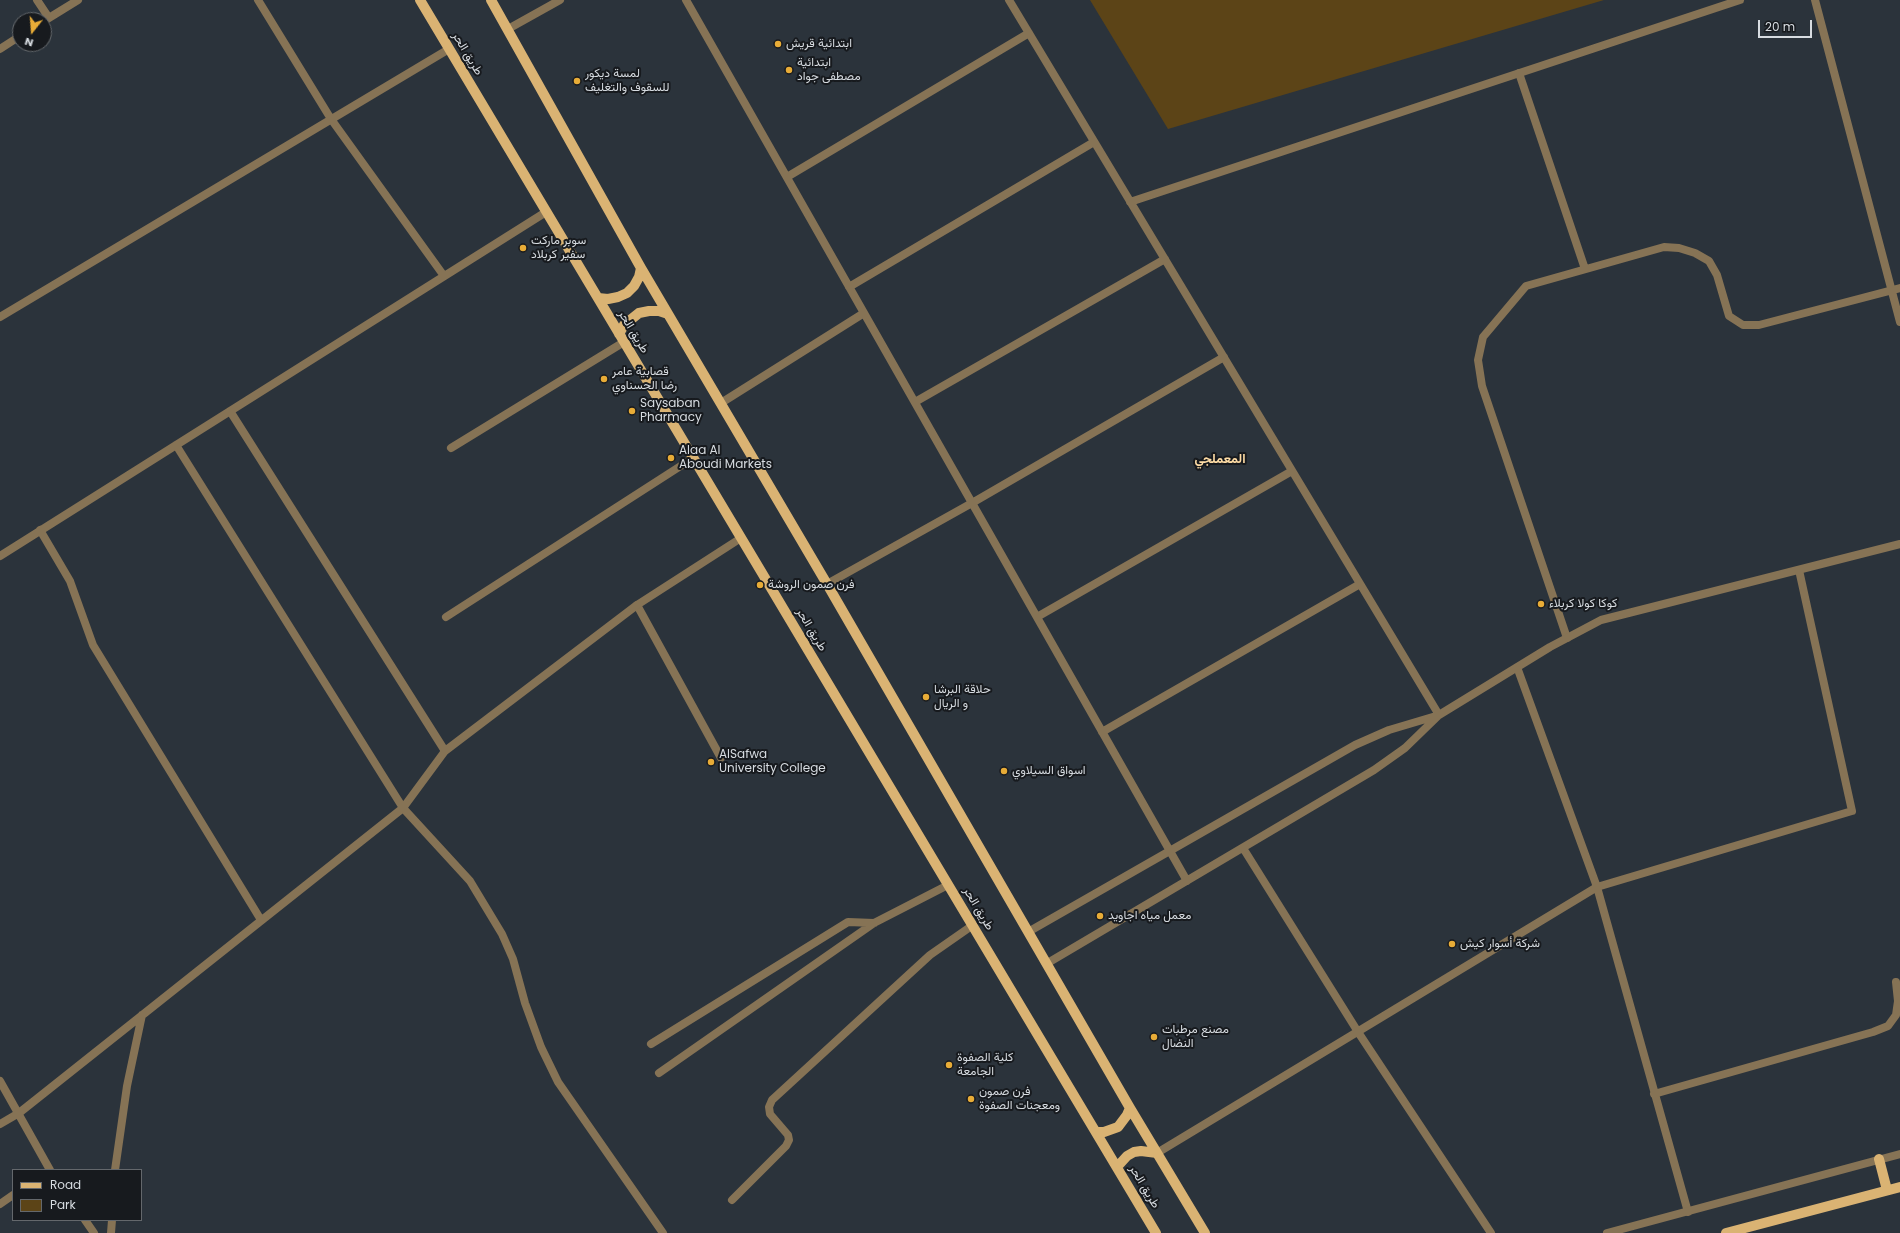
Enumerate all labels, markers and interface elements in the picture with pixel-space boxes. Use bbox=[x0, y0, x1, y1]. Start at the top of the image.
north arrow bbox=[12, 12, 52, 52]
scale bar bbox=[1760, 12, 1814, 38]
text: 20 m bbox=[1765, 18, 1795, 35]
street label: طريق الحر bbox=[449, 30, 485, 78]
text: N bbox=[22, 34, 35, 51]
place label: ابتدائية قريش bbox=[786, 37, 852, 51]
marker: ابتدائية قريش bbox=[773, 39, 783, 49]
place label: ابتدائية مصطفى جواد bbox=[797, 56, 861, 84]
marker: ابتدائية مصطفى جواد bbox=[784, 65, 794, 75]
place label: لمسة ديكور للسقوف والتغليف bbox=[585, 67, 669, 95]
marker: لمسة ديكور للسقوف والتغليف bbox=[572, 76, 582, 86]
place label: سوبر ماركت سفير كربلاد bbox=[531, 234, 586, 262]
marker: سوبر ماركت سفير كربلاد bbox=[518, 243, 528, 253]
street label: طريق الحر bbox=[615, 308, 651, 356]
place label: قصابية عامر رضا الحسناوي bbox=[612, 365, 677, 393]
marker: قصابية عامر رضا الحسناوي bbox=[599, 374, 609, 384]
place label: Saysaban Pharmacy bbox=[640, 397, 702, 425]
marker: Saysaban Pharmacy bbox=[627, 406, 637, 416]
place label: Alaa Al Aboudi Markets bbox=[679, 444, 772, 472]
district label: المعملجي bbox=[1194, 452, 1246, 468]
marker: Alaa Al Aboudi Markets bbox=[666, 453, 676, 463]
place label: فرن صمون الروشة bbox=[768, 578, 854, 592]
marker: فرن صمون الروشة bbox=[755, 580, 765, 590]
place label: كوكا كولا كربلاء bbox=[1549, 597, 1617, 611]
marker: كوكا كولا كربلاء bbox=[1536, 599, 1546, 609]
street label: طريق الحر bbox=[793, 606, 829, 654]
place label: حلاقة البرشا و الريال bbox=[934, 683, 991, 711]
marker: حلاقة البرشا و الريال bbox=[921, 692, 931, 702]
place label: AlSafwa University College bbox=[719, 748, 826, 776]
marker: AlSafwa University College bbox=[706, 757, 716, 767]
place label: اسواق السيلاوي bbox=[1012, 764, 1086, 778]
marker: اسواق السيلاوي bbox=[999, 766, 1009, 776]
street label: طريق الحر bbox=[960, 885, 996, 933]
place label: معمل مياه اجاويد bbox=[1108, 909, 1191, 923]
marker: معمل مياه اجاويد bbox=[1095, 911, 1105, 921]
place label: شركة أسوار كيش bbox=[1460, 937, 1540, 951]
marker: شركة أسوار كيش bbox=[1447, 939, 1457, 949]
place label: مصنع مرطبات النضال bbox=[1162, 1023, 1229, 1051]
marker: مصنع مرطبات النضال bbox=[1149, 1032, 1159, 1042]
place label: كلية الصفوة الجامعة bbox=[957, 1051, 1013, 1079]
marker: كلية الصفوة الجامعة bbox=[944, 1060, 954, 1070]
place label: فرن صمون ومعجنات الصفوة bbox=[979, 1085, 1060, 1113]
marker: فرن صمون ومعجنات الصفوة bbox=[966, 1094, 976, 1104]
street label: طريق الحر bbox=[1126, 1163, 1162, 1211]
legend bbox=[12, 1169, 142, 1221]
text: Road bbox=[50, 1176, 81, 1193]
text: Park bbox=[50, 1196, 76, 1213]

